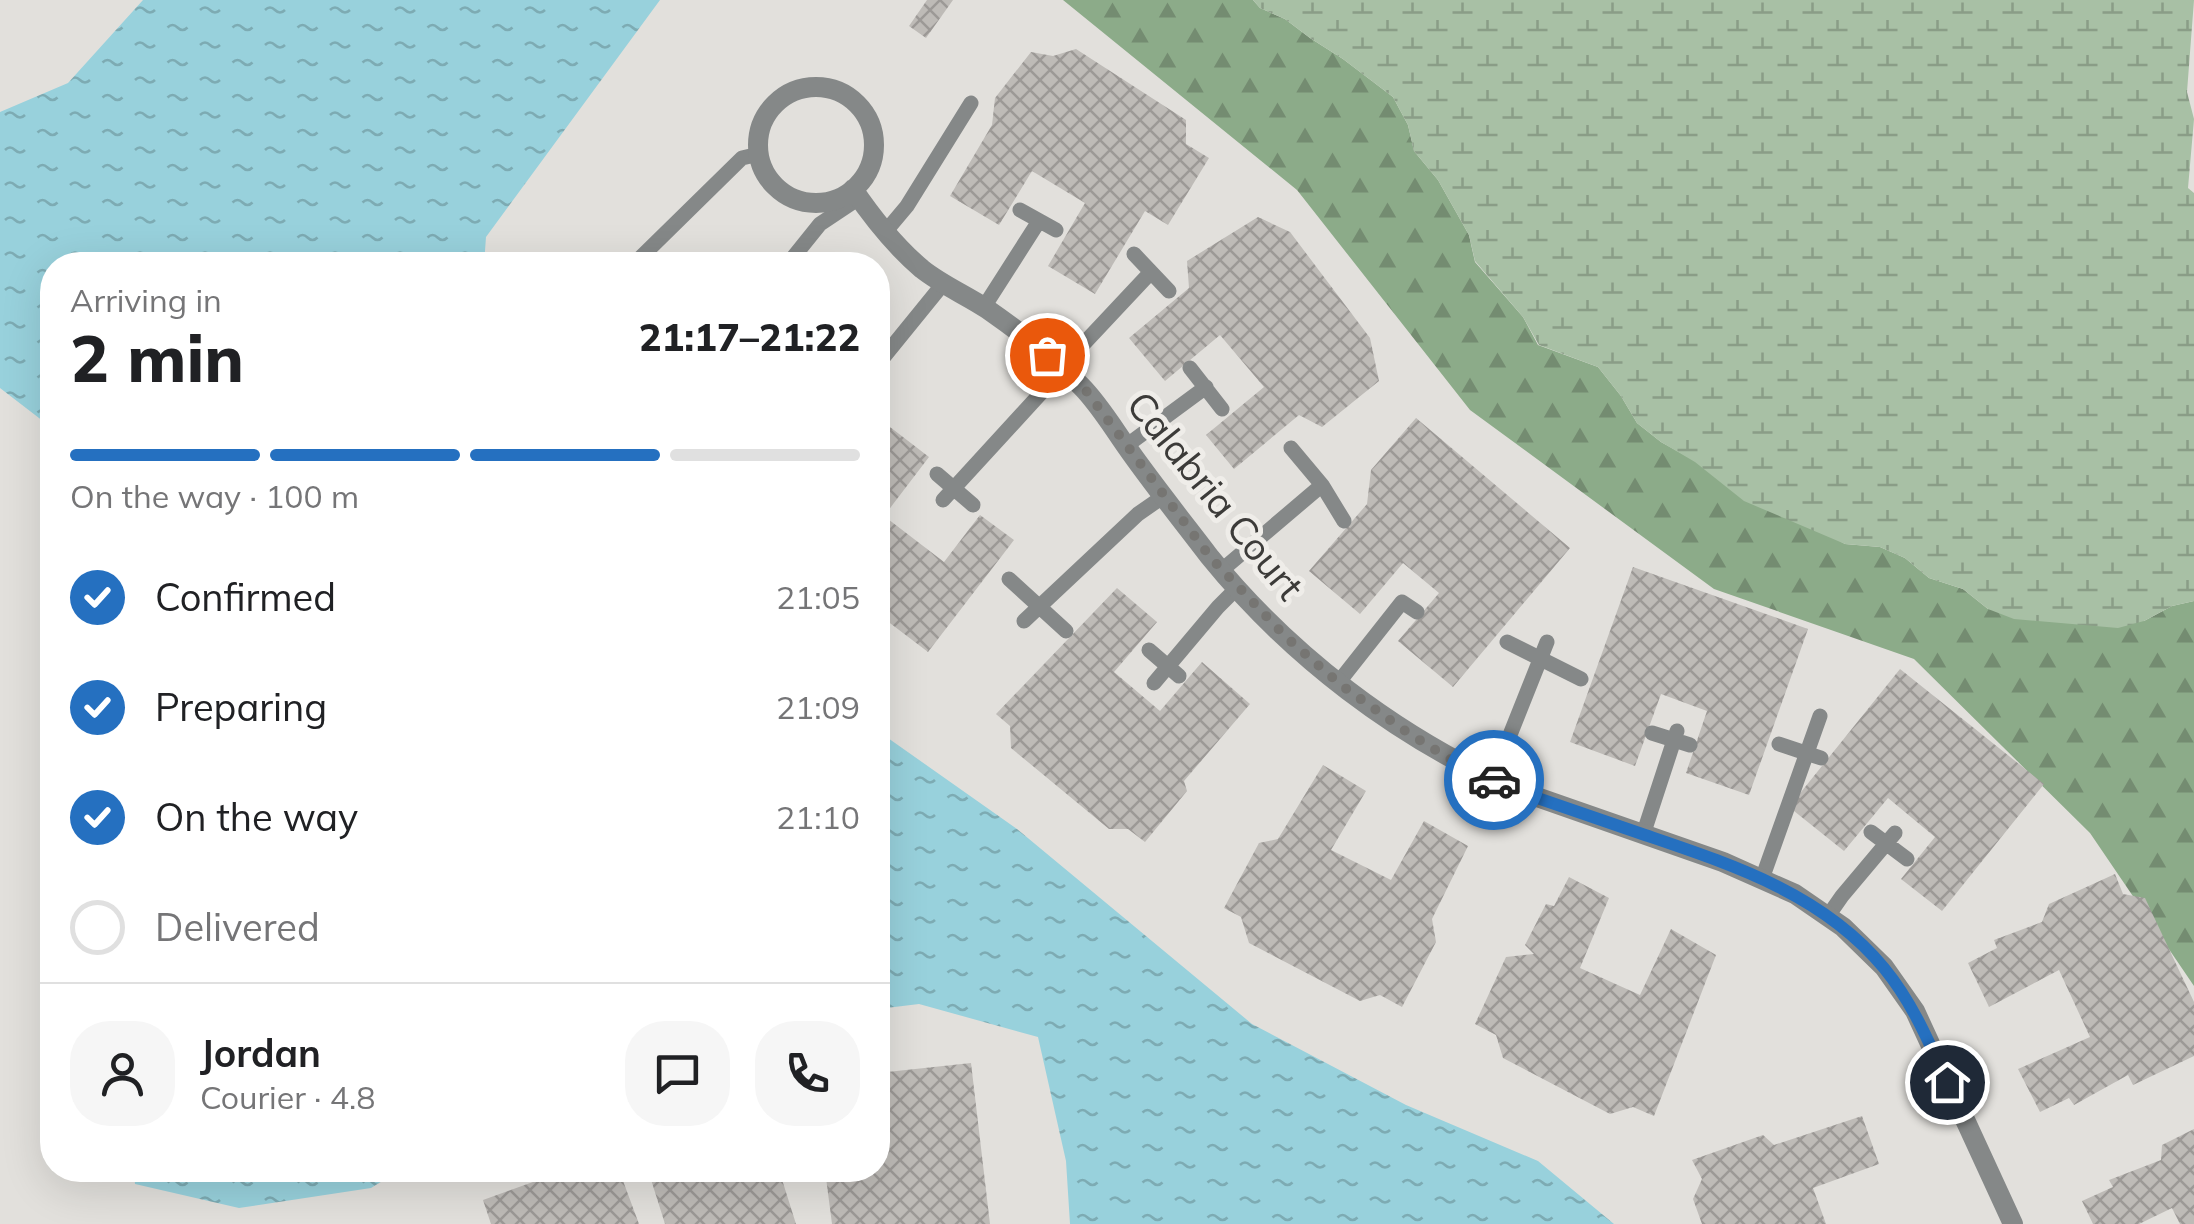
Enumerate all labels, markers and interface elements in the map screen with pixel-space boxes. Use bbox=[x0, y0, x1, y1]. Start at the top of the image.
text: Arriving in bbox=[70, 280, 222, 320]
text: 21:17–21:22 bbox=[639, 313, 860, 361]
pin bbox=[1005, 313, 1090, 398]
text: 2 min bbox=[70, 317, 244, 398]
icon: bag bbox=[1020, 328, 1075, 383]
street label: Calabria Court bbox=[1117, 381, 1315, 609]
text: On the way · 100 m bbox=[70, 476, 359, 516]
icon: check bbox=[70, 570, 125, 625]
text: Confirmed bbox=[155, 573, 336, 621]
text: 21:05 bbox=[776, 577, 860, 617]
icon: check bbox=[70, 680, 125, 735]
text: Preparing bbox=[155, 683, 327, 731]
text: 21:09 bbox=[776, 687, 860, 727]
courier bbox=[1444, 730, 1544, 830]
icon: car bbox=[1467, 753, 1522, 808]
icon: check bbox=[70, 790, 125, 845]
text: On the way bbox=[155, 793, 358, 841]
text: 21:10 bbox=[776, 797, 860, 837]
text: Delivered bbox=[155, 903, 320, 951]
button: person bbox=[70, 1021, 175, 1126]
button: chat bbox=[625, 1021, 730, 1126]
button: phone bbox=[755, 1021, 860, 1126]
text: Jordan bbox=[200, 1029, 321, 1077]
pin bbox=[1905, 1040, 1990, 1125]
icon: home bbox=[1920, 1055, 1975, 1110]
text: Courier · 4.8 bbox=[200, 1077, 376, 1117]

